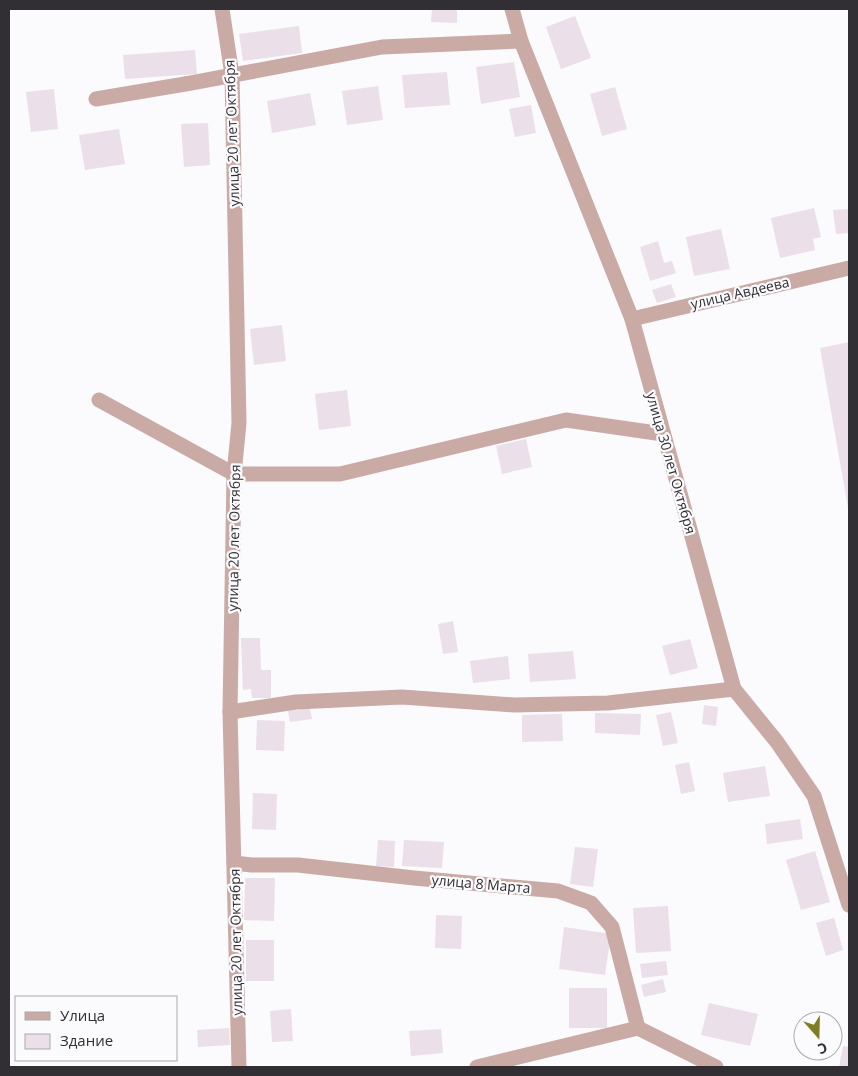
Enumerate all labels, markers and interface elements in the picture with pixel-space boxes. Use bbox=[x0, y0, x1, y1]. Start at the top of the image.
street label: улица 20 лет Октября bbox=[219, 59, 244, 207]
street label: улица Авдеева bbox=[689, 272, 791, 313]
street label: улица 30 лет Октября bbox=[642, 390, 701, 536]
street label: улица 20 лет Октября bbox=[223, 464, 244, 612]
street label: улица 20 лет Октября bbox=[225, 868, 246, 1016]
street label: улица 8 Марта bbox=[431, 870, 531, 897]
legend bbox=[15, 996, 178, 1061]
text: Улица bbox=[60, 1005, 105, 1025]
north arrow bbox=[793, 1011, 843, 1061]
text: Здание bbox=[60, 1030, 113, 1050]
text: С bbox=[815, 1038, 830, 1059]

